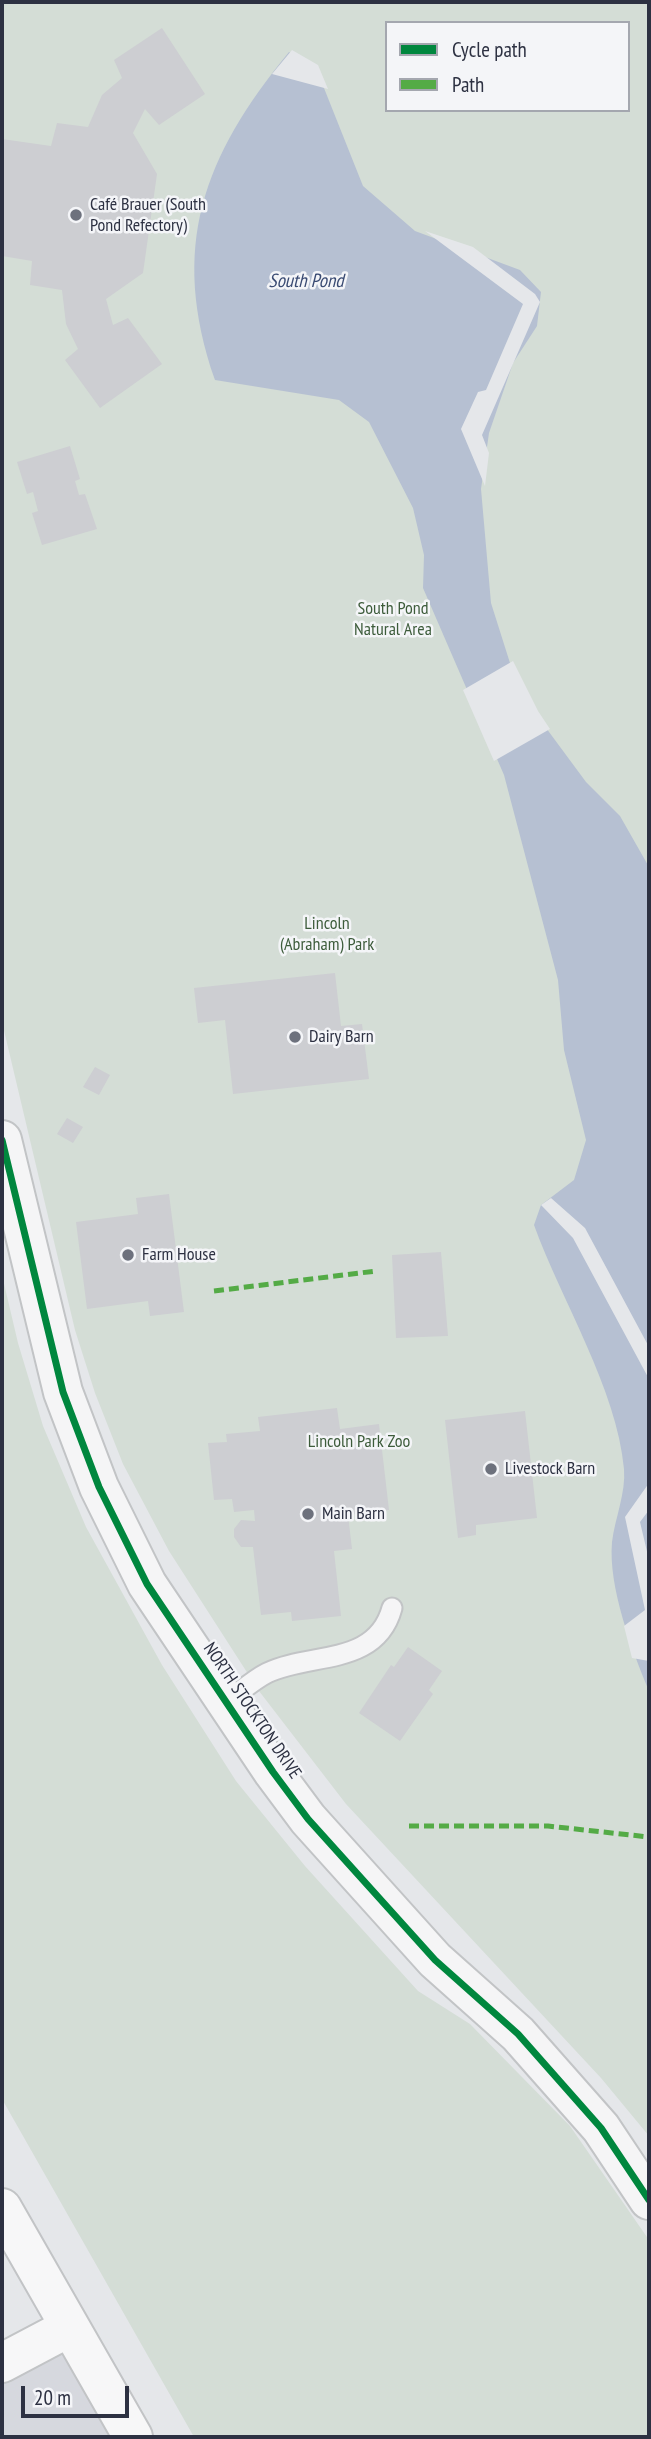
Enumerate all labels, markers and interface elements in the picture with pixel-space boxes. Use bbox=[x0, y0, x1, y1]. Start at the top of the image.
legend bbox=[385, 21, 630, 112]
text: Cycle path bbox=[452, 36, 527, 63]
text: Path bbox=[452, 71, 484, 98]
place label: Café Brauer (South Pond Refectory) bbox=[90, 194, 206, 236]
marker: Café Brauer (South Pond Refectory) bbox=[68, 207, 84, 223]
water label: South Pond bbox=[269, 271, 343, 293]
park label: South Pond Natural Area bbox=[354, 598, 432, 640]
park label: Lincoln (Abraham) Park bbox=[280, 913, 374, 956]
place label: Dairy Barn bbox=[309, 1026, 374, 1048]
marker: Dairy Barn bbox=[287, 1029, 303, 1045]
place label: Farm House bbox=[142, 1244, 216, 1266]
marker: Farm House bbox=[120, 1247, 136, 1263]
park label: Lincoln Park Zoo bbox=[308, 1431, 410, 1453]
place label: Livestock Barn bbox=[505, 1458, 595, 1480]
marker: Livestock Barn bbox=[483, 1461, 499, 1477]
place label: Main Barn bbox=[322, 1503, 385, 1525]
marker: Main Barn bbox=[300, 1506, 316, 1522]
street label: NORTH STOCKTON DRIVE bbox=[198, 1639, 306, 1783]
scale bar bbox=[24, 2372, 133, 2416]
text: 20 m bbox=[34, 2384, 71, 2411]

